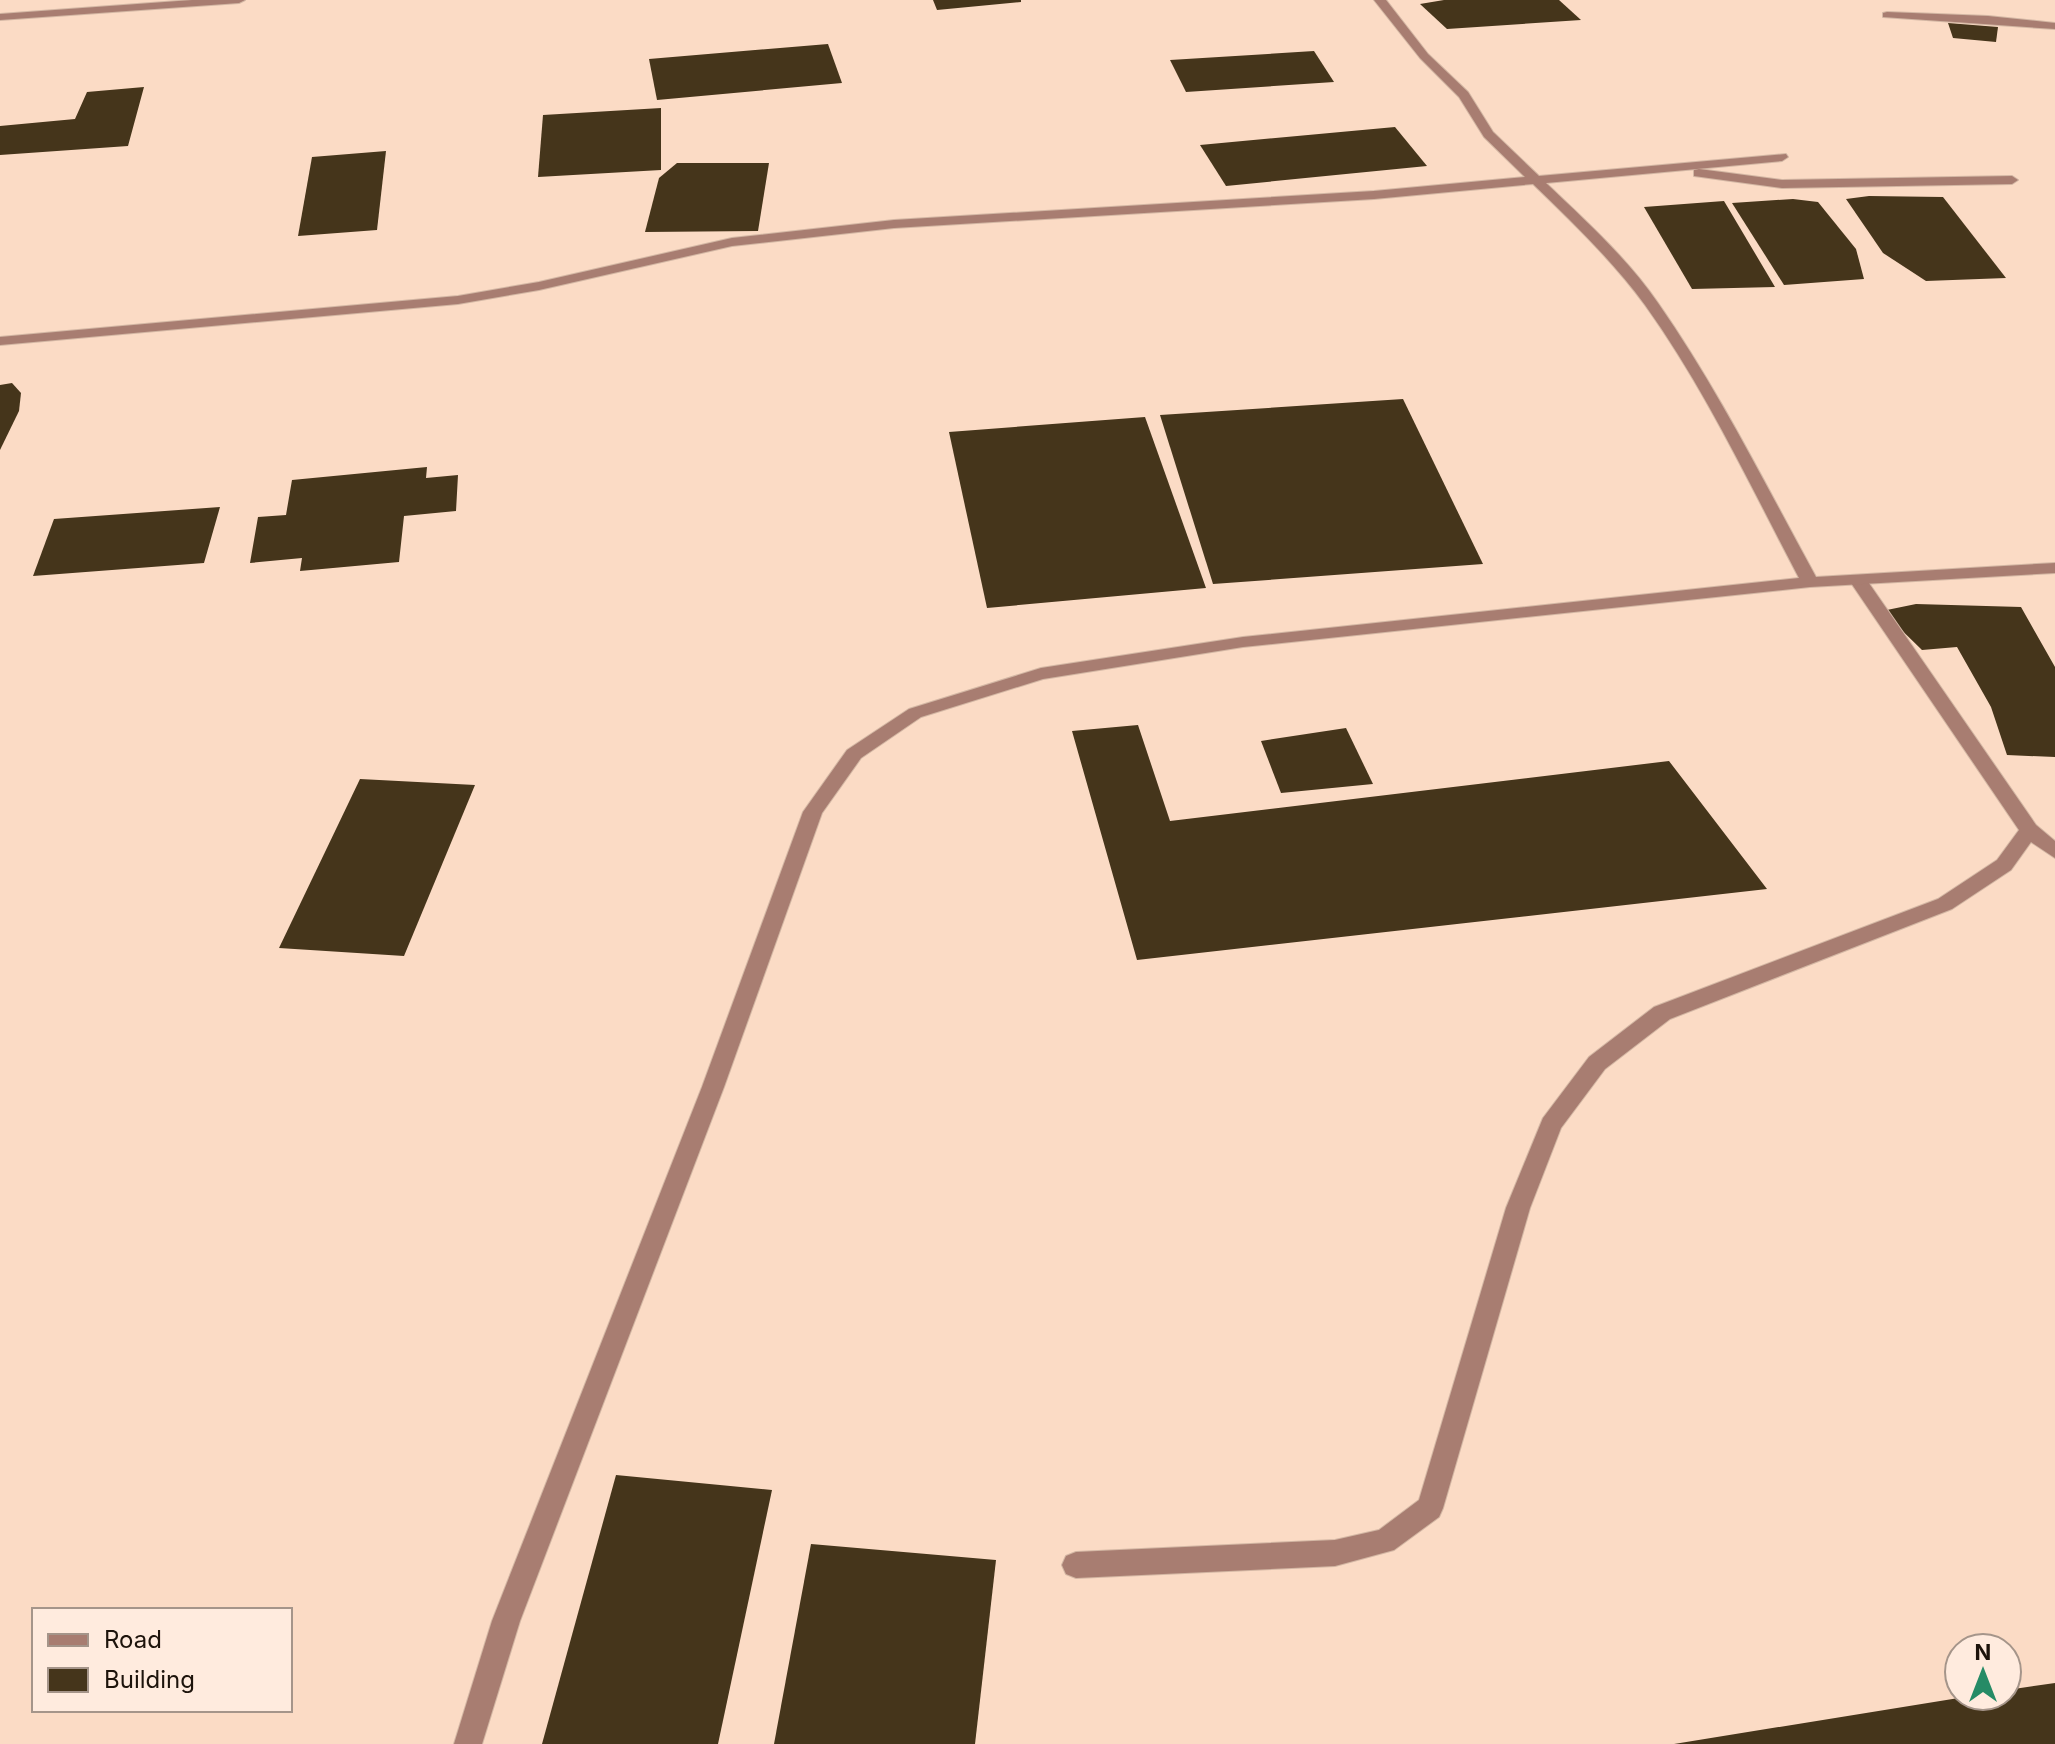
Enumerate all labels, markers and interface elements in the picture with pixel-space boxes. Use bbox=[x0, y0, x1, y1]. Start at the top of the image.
legend bbox=[32, 1608, 292, 1712]
text: Road bbox=[104, 1625, 162, 1654]
north arrow bbox=[1943, 1632, 2023, 1712]
text: N bbox=[1975, 1639, 1991, 1665]
text: Building bbox=[104, 1665, 195, 1694]

